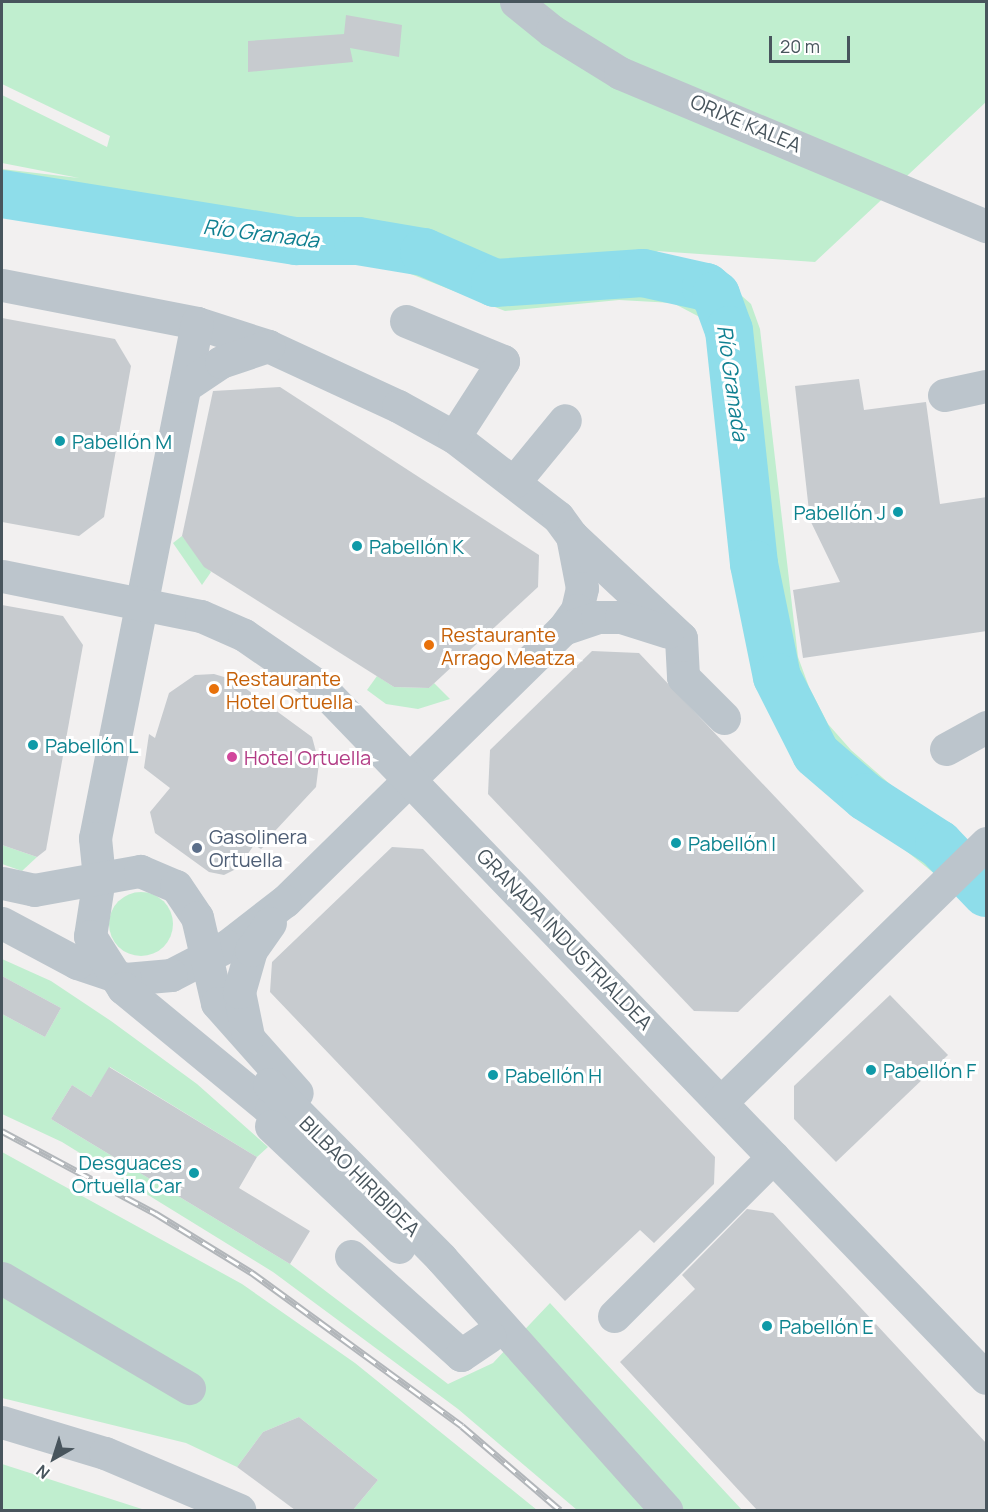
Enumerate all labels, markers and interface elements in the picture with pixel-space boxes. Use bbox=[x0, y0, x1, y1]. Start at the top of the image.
scale bar bbox=[772, 24, 853, 62]
text: 20 m bbox=[780, 34, 820, 58]
street label: ORIXE KALEA bbox=[687, 89, 805, 157]
water label: Río Granada bbox=[202, 213, 320, 253]
water label: Río Granada bbox=[712, 323, 754, 443]
place label: Pabellón M bbox=[72, 429, 172, 453]
marker: Pabellón M bbox=[53, 434, 67, 448]
place label: Pabellón J bbox=[793, 500, 886, 524]
marker: Pabellón J bbox=[891, 505, 905, 519]
place label: Pabellón K bbox=[369, 534, 464, 558]
marker: Pabellón K bbox=[350, 539, 364, 553]
place label: Restaurante Arrago Meatza bbox=[441, 622, 575, 669]
marker: Restaurante Arrago Meatza bbox=[422, 638, 436, 652]
place label: Restaurante Hotel Ortuella bbox=[226, 666, 353, 713]
marker: Restaurante Hotel Ortuella bbox=[207, 682, 221, 696]
place label: Pabellón L bbox=[45, 733, 139, 757]
marker: Pabellón L bbox=[26, 738, 40, 752]
place label: Hotel Ortuella bbox=[244, 745, 371, 769]
marker: Hotel Ortuella bbox=[225, 750, 239, 764]
place label: Gasolinera Ortuella bbox=[209, 825, 307, 872]
place label: Pabellón I bbox=[688, 831, 776, 855]
marker: Pabellón I bbox=[669, 836, 683, 850]
marker: Gasolinera Ortuella bbox=[190, 841, 204, 855]
street label: GRANADA INDUSTRIALDEA bbox=[472, 843, 658, 1035]
place label: Pabellón F bbox=[883, 1058, 976, 1082]
place label: Pabellón H bbox=[505, 1063, 602, 1087]
marker: Pabellón F bbox=[864, 1063, 878, 1077]
marker: Pabellón H bbox=[486, 1068, 500, 1082]
street label: BILBAO HIRIBIDEA bbox=[295, 1111, 425, 1241]
place label: Desguaces Ortuella Car bbox=[72, 1150, 182, 1197]
marker: Desguaces Ortuella Car bbox=[187, 1166, 201, 1180]
place label: Pabellón E bbox=[779, 1314, 874, 1338]
marker: Pabellón E bbox=[760, 1319, 774, 1333]
north arrow bbox=[24, 1428, 84, 1488]
text: N bbox=[31, 1460, 54, 1484]

